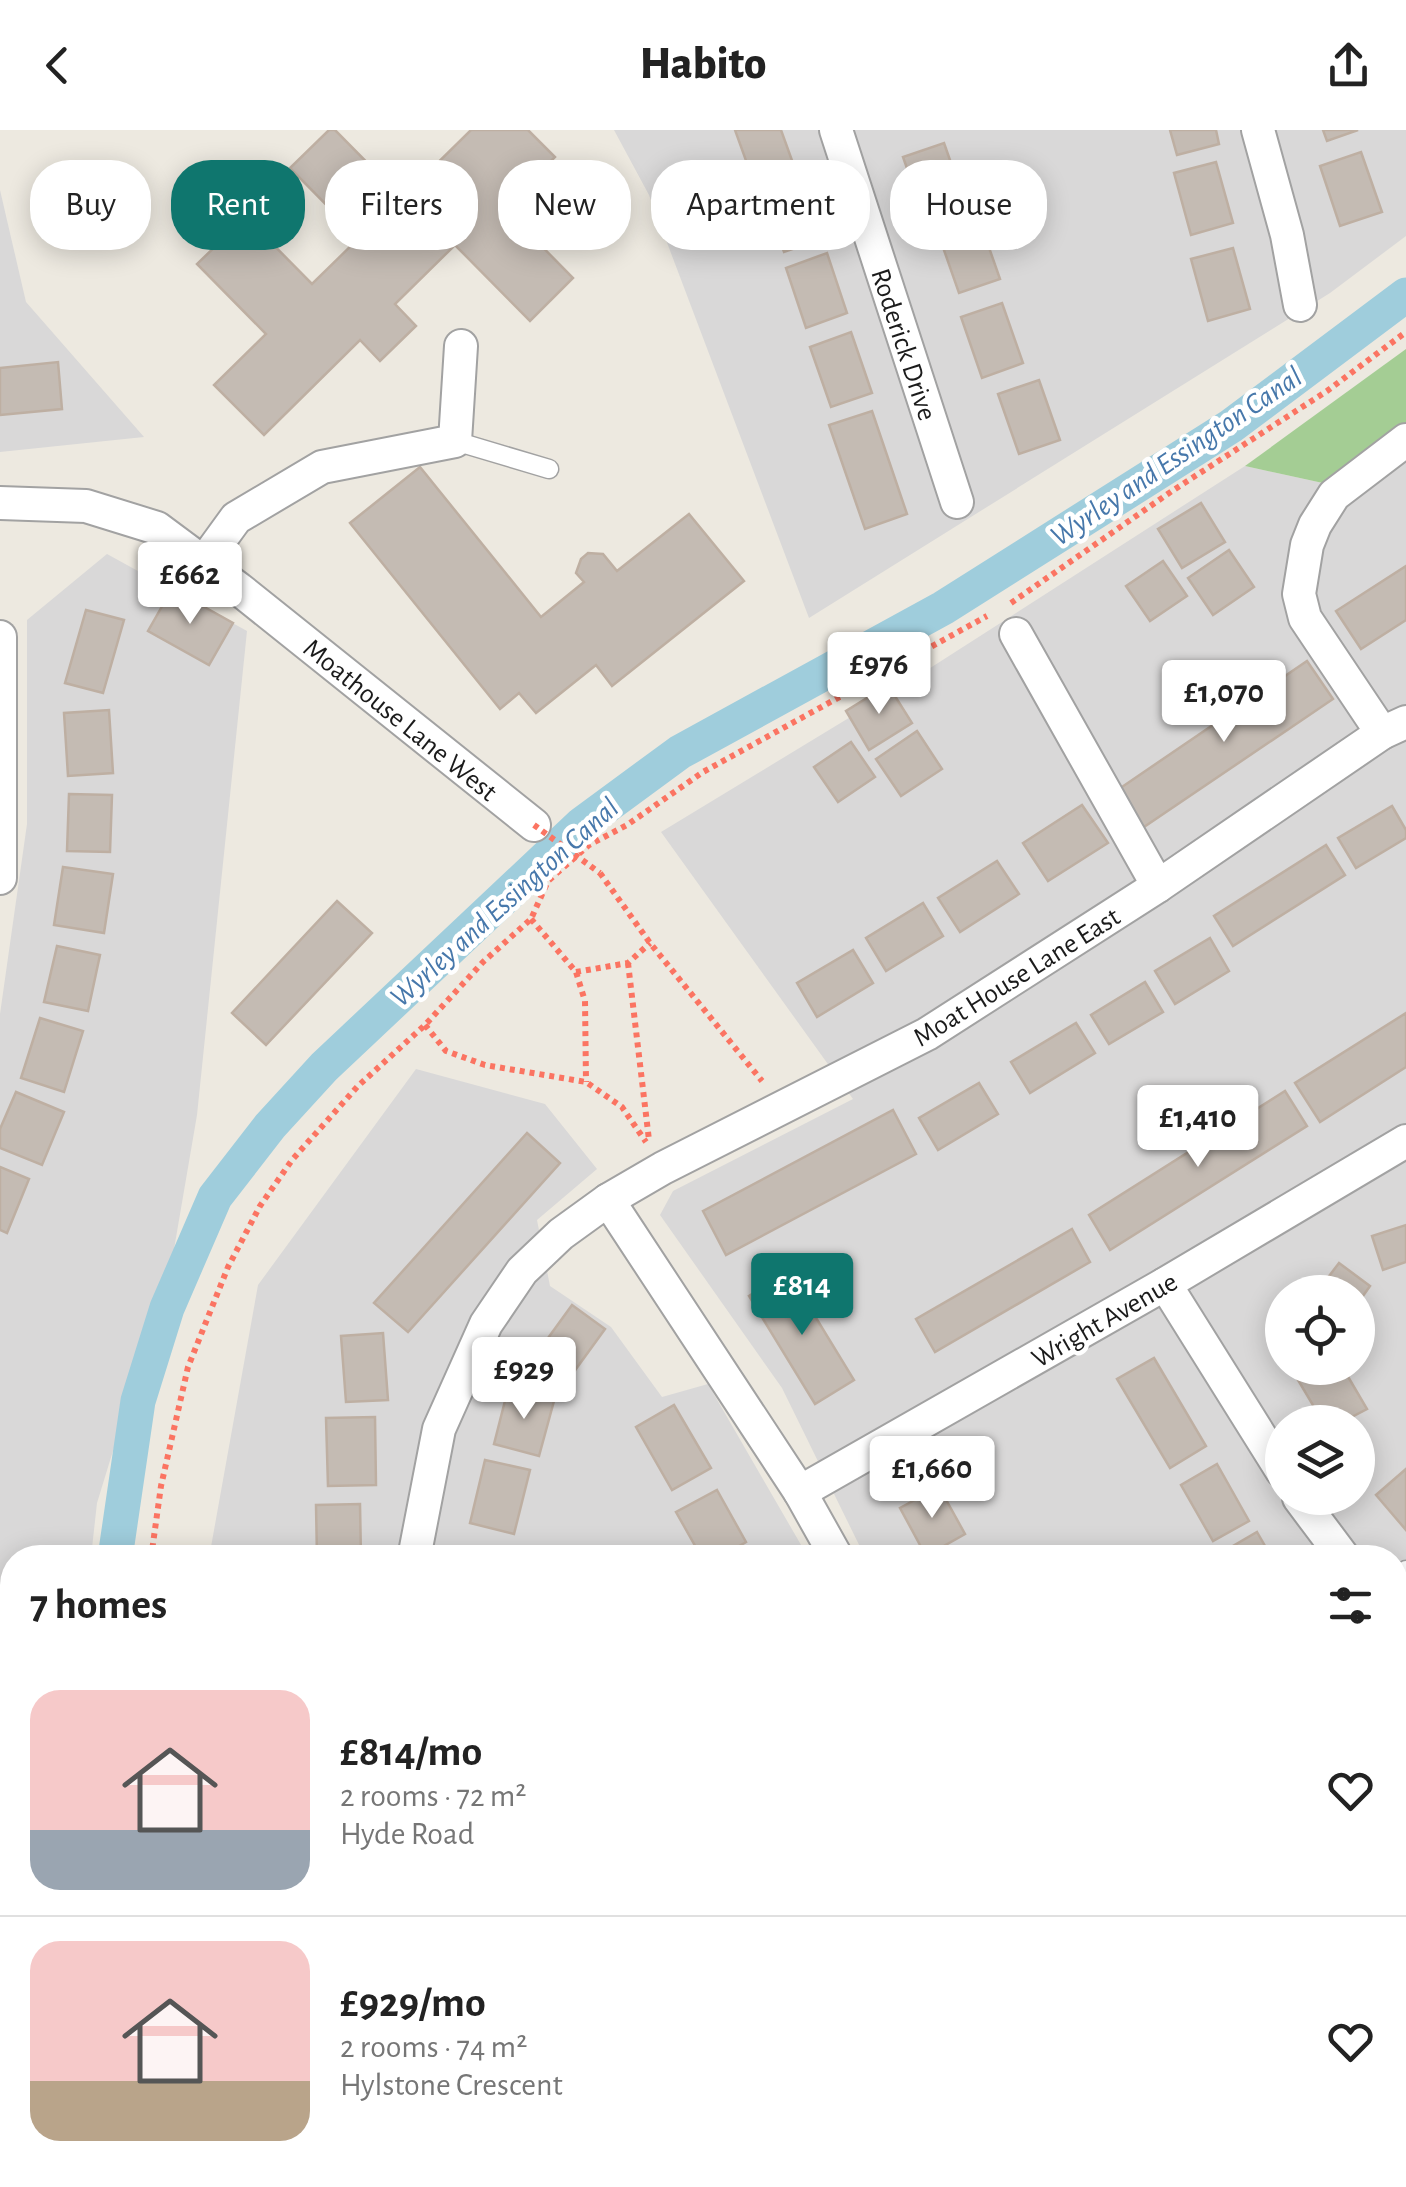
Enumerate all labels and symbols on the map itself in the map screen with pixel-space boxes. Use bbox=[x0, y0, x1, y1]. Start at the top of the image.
street label: Roderick Drive bbox=[865, 265, 941, 424]
water label: Wyrley and Essington Canal bbox=[1045, 362, 1308, 552]
pin: £662 bbox=[131, 542, 249, 627]
pin: £976 bbox=[820, 632, 938, 717]
street label: Moathouse Lane West bbox=[298, 634, 502, 807]
pin: £1,070 bbox=[1143, 660, 1305, 745]
water label: Wyrley and Essington Canal bbox=[385, 792, 625, 1013]
street label: Moat House Lane East bbox=[909, 903, 1125, 1053]
pin: £1,410 bbox=[1117, 1085, 1279, 1170]
pin: £814 bbox=[743, 1253, 861, 1338]
street label: Wright Avenue bbox=[1027, 1268, 1183, 1374]
pin: £929 bbox=[465, 1337, 583, 1422]
pin: £1,660 bbox=[851, 1436, 1013, 1521]

